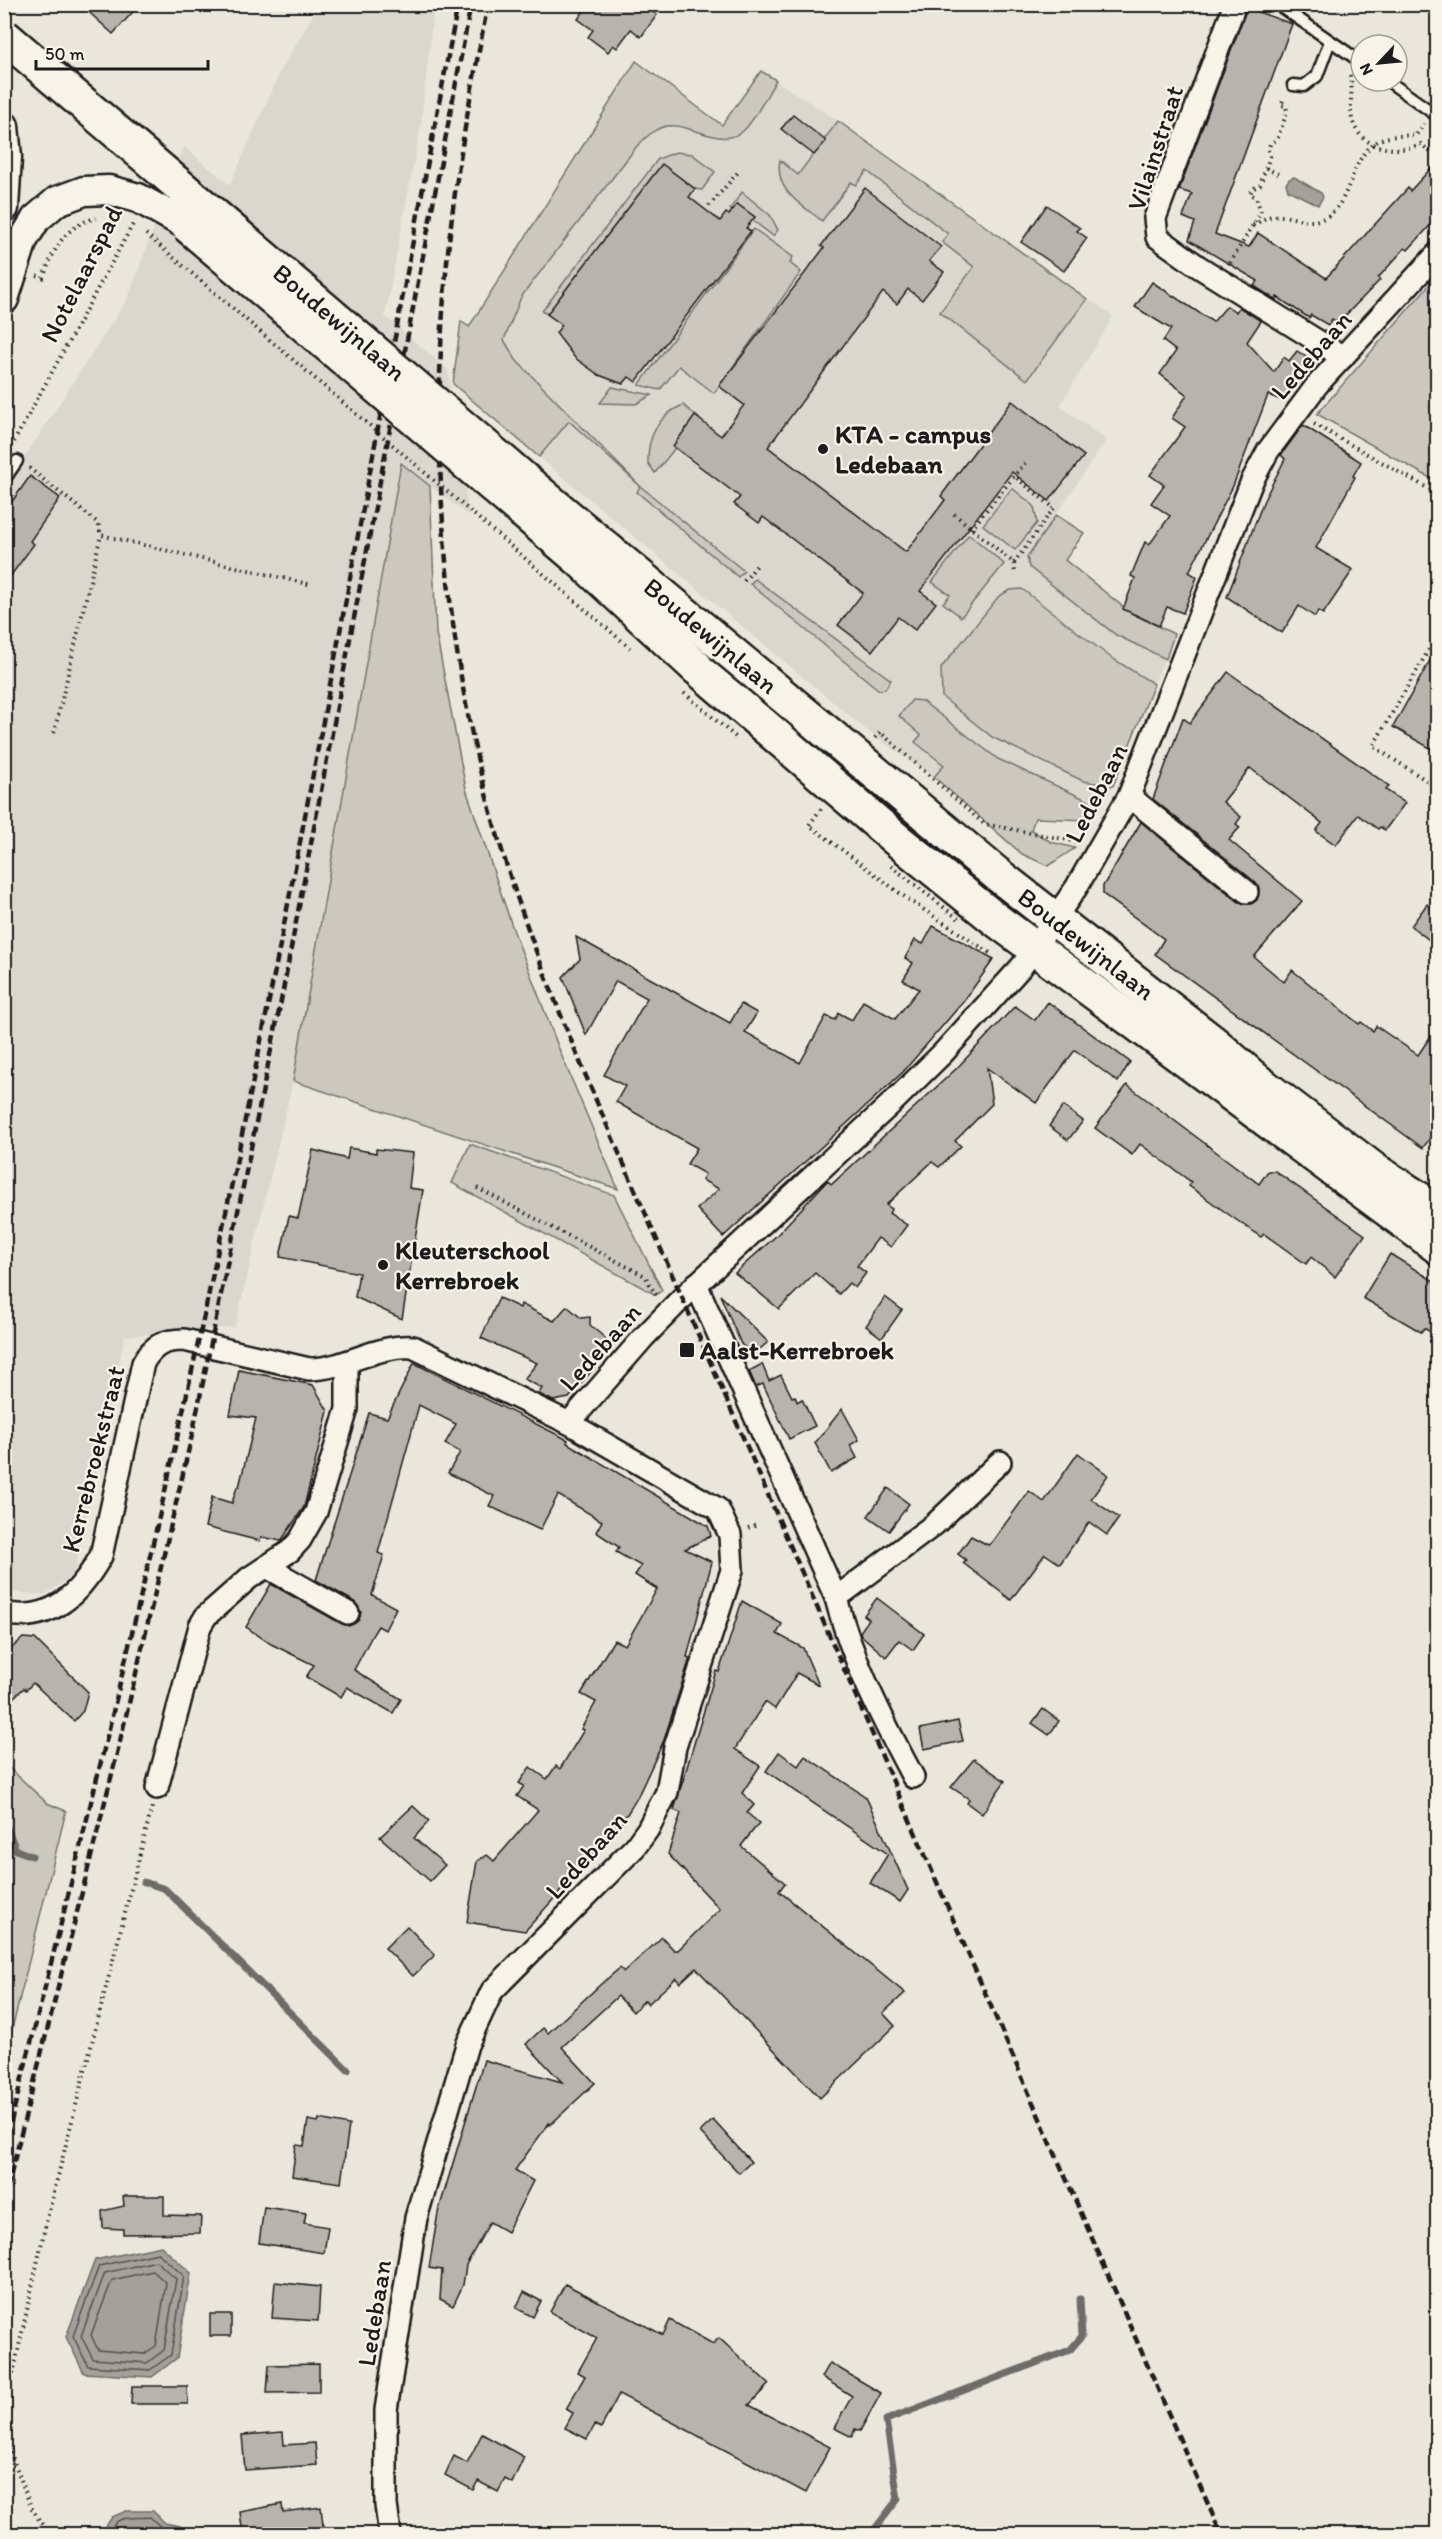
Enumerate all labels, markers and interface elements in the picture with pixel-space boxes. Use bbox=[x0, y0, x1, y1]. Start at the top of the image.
scale bar bbox=[36, 33, 208, 71]
north arrow bbox=[1349, 33, 1409, 93]
text: 50 m bbox=[45, 43, 85, 65]
text: N bbox=[1355, 60, 1377, 78]
street label: Vilainstraat bbox=[1120, 81, 1190, 215]
street label: Notelaarspad bbox=[33, 200, 129, 348]
street label: Boudewijnlaan bbox=[266, 256, 413, 388]
street label: Ledebaan bbox=[1264, 304, 1359, 406]
place label: KTA - campus Ledebaan bbox=[835, 418, 991, 480]
marker: KTA - campus Ledebaan bbox=[816, 442, 830, 456]
street label: Boudewijnlaan bbox=[637, 570, 785, 701]
street label: Ledebaan bbox=[1057, 738, 1135, 848]
street label: Boudewijnlaan bbox=[1011, 880, 1162, 1007]
place label: Kleuterschool Kerrebroek bbox=[395, 1234, 550, 1296]
marker: Kleuterschool Kerrebroek bbox=[376, 1258, 390, 1272]
street label: Ledebaan bbox=[552, 1296, 648, 1398]
place label: Aalst-Kerrebroek bbox=[699, 1334, 895, 1366]
marker: Aalst-Kerrebroek bbox=[678, 1341, 696, 1359]
street label: Kerrebroekstraat bbox=[54, 1362, 132, 1556]
street label: Ledebaan bbox=[538, 1804, 634, 1906]
street label: Ledebaan bbox=[350, 2257, 398, 2369]

